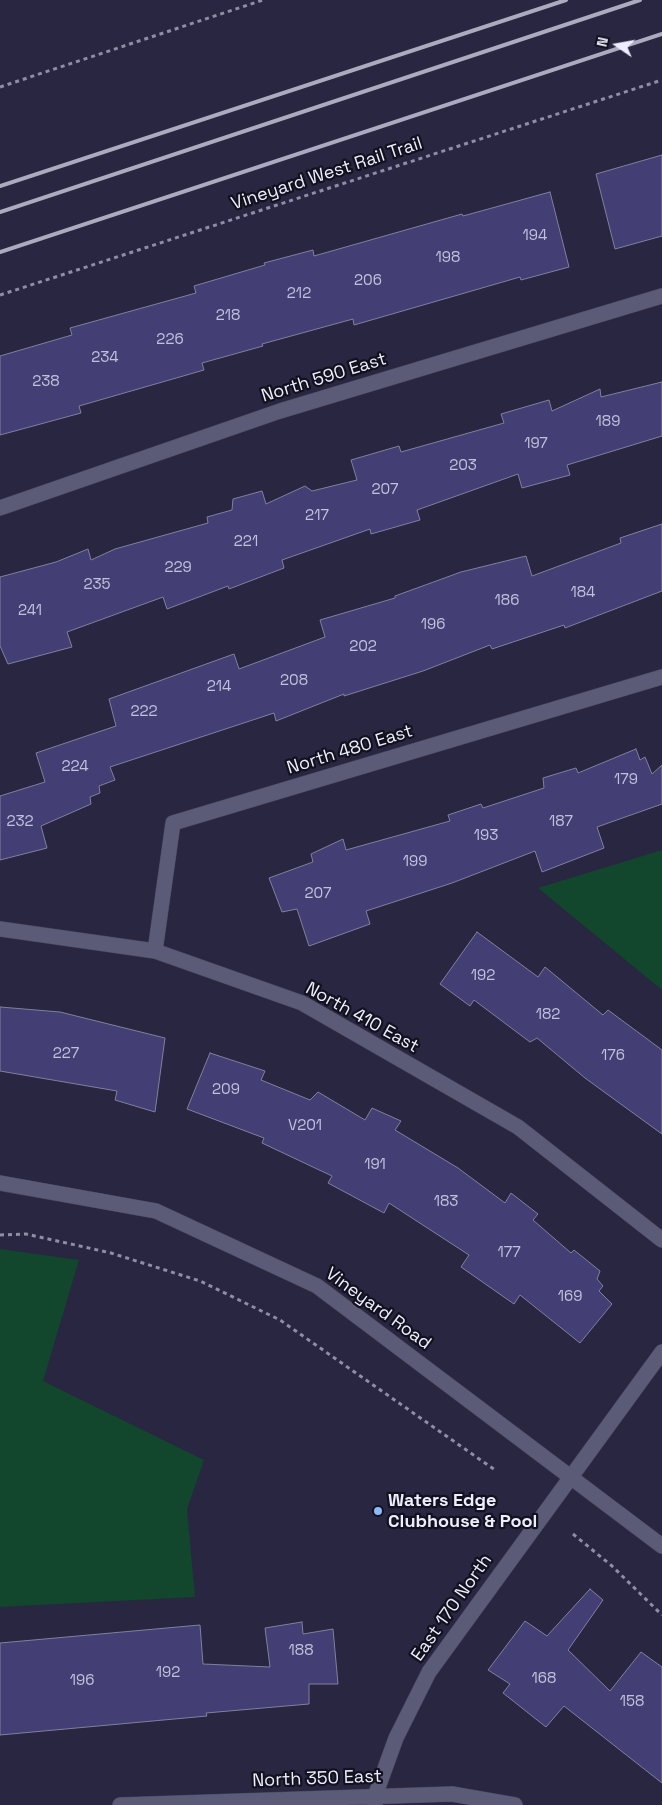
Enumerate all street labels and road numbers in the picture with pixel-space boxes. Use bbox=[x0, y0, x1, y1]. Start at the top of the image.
street label: Vineyard West Rail Trail bbox=[229, 133, 425, 215]
street label: North 590 East bbox=[259, 349, 389, 407]
street label: North 480 East bbox=[284, 721, 416, 779]
street label: North 410 East bbox=[302, 978, 422, 1058]
street label: Vineyard Road bbox=[321, 1263, 435, 1355]
street label: East 170 North bbox=[407, 1550, 497, 1666]
street label: North 350 East bbox=[252, 1766, 382, 1792]

